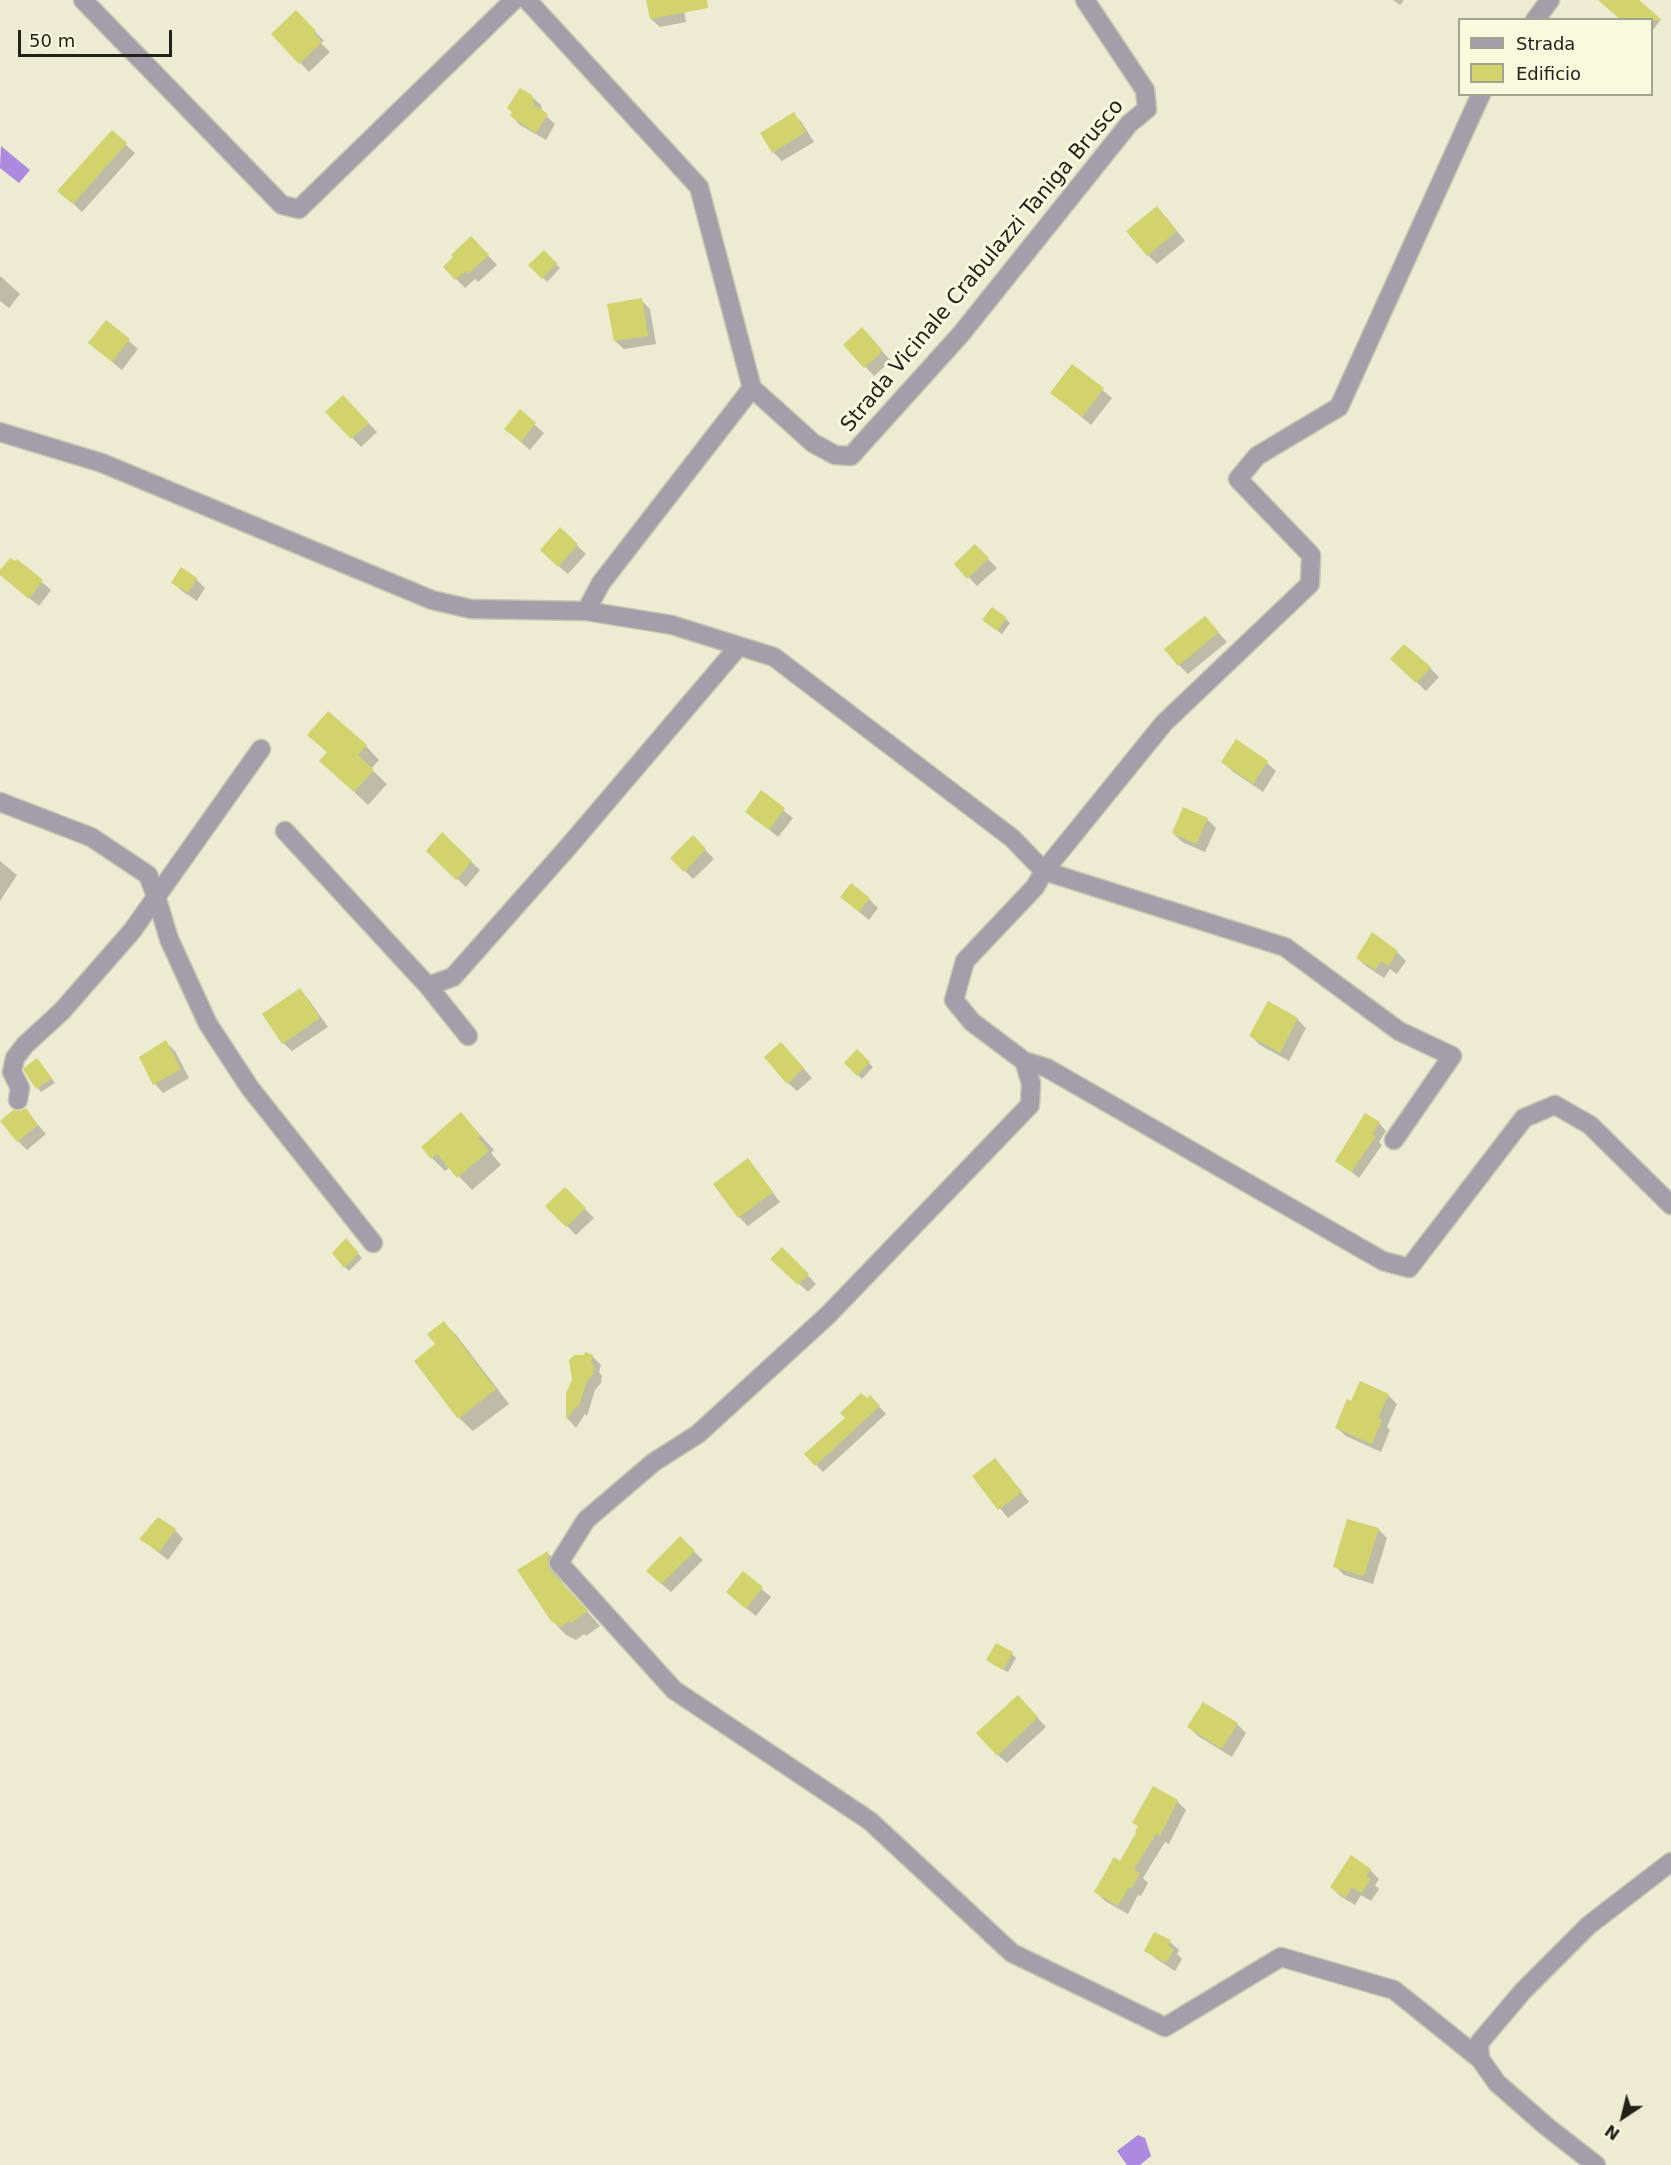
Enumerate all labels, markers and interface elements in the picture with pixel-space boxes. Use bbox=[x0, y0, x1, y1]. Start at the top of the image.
scale bar bbox=[21, 18, 176, 56]
legend bbox=[1458, 18, 1653, 96]
text: 50 m bbox=[29, 30, 75, 51]
text: Strada bbox=[1516, 33, 1575, 54]
text: Edificio bbox=[1516, 63, 1581, 84]
street label: Strada Vicinale Crabulazzi Taniga Brusco bbox=[836, 94, 1130, 438]
north arrow bbox=[1593, 2087, 1653, 2147]
text: N bbox=[1601, 2121, 1623, 2144]

